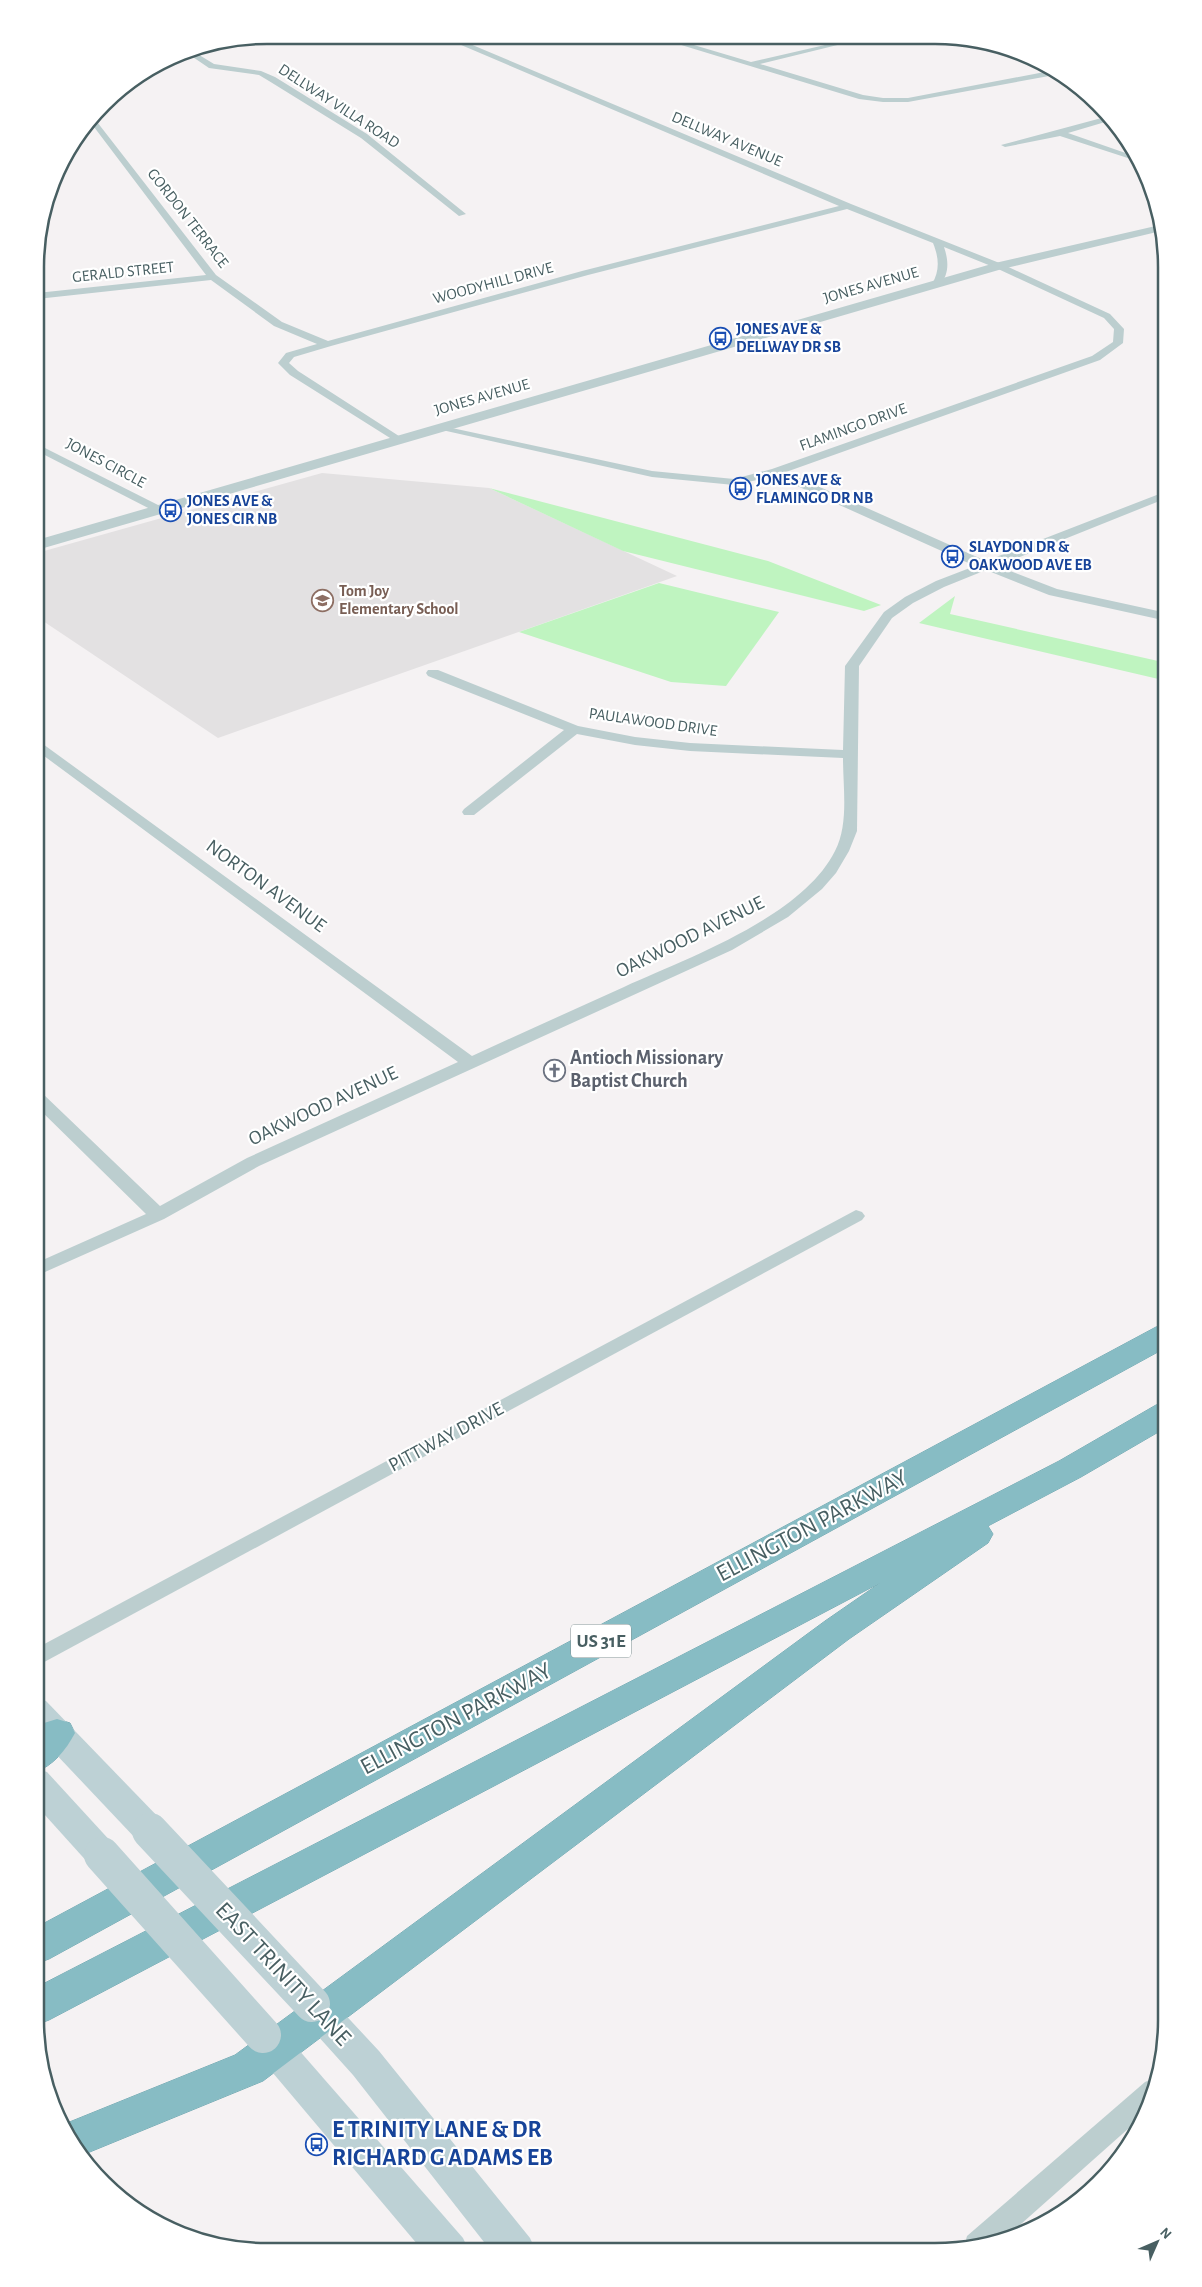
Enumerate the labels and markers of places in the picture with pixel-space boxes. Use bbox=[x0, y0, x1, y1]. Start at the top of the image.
place label: JONES AVE & DELLWAY DR SB bbox=[736, 321, 841, 355]
bus stop icon: JONES AVE & DELLWAY DR SB bbox=[708, 326, 732, 350]
place label: JONES AVE & FLAMINGO DR NB bbox=[756, 472, 873, 506]
bus stop icon: JONES AVE & FLAMINGO DR NB bbox=[728, 477, 752, 501]
place label: JONES AVE & JONES CIR NB bbox=[187, 493, 277, 527]
bus stop icon: JONES AVE & JONES CIR NB bbox=[159, 498, 183, 522]
place label: SLAYDON DR & OAKWOOD AVE EB bbox=[969, 539, 1092, 573]
bus stop icon: SLAYDON DR & OAKWOOD AVE EB bbox=[941, 544, 965, 568]
place label: Tom Joy Elementary School bbox=[339, 583, 459, 618]
school or university icon: Tom Joy Elementary School bbox=[311, 588, 335, 612]
place label: Antioch Missionary Baptist Church bbox=[570, 1048, 723, 1091]
church icon: Antioch Missionary Baptist Church bbox=[542, 1058, 566, 1082]
place label: E TRINITY LANE & DR RICHARD G ADAMS EB bbox=[332, 2118, 553, 2170]
bus stop icon: E TRINITY LANE & DR RICHARD G ADAMS EB bbox=[304, 2132, 328, 2156]

